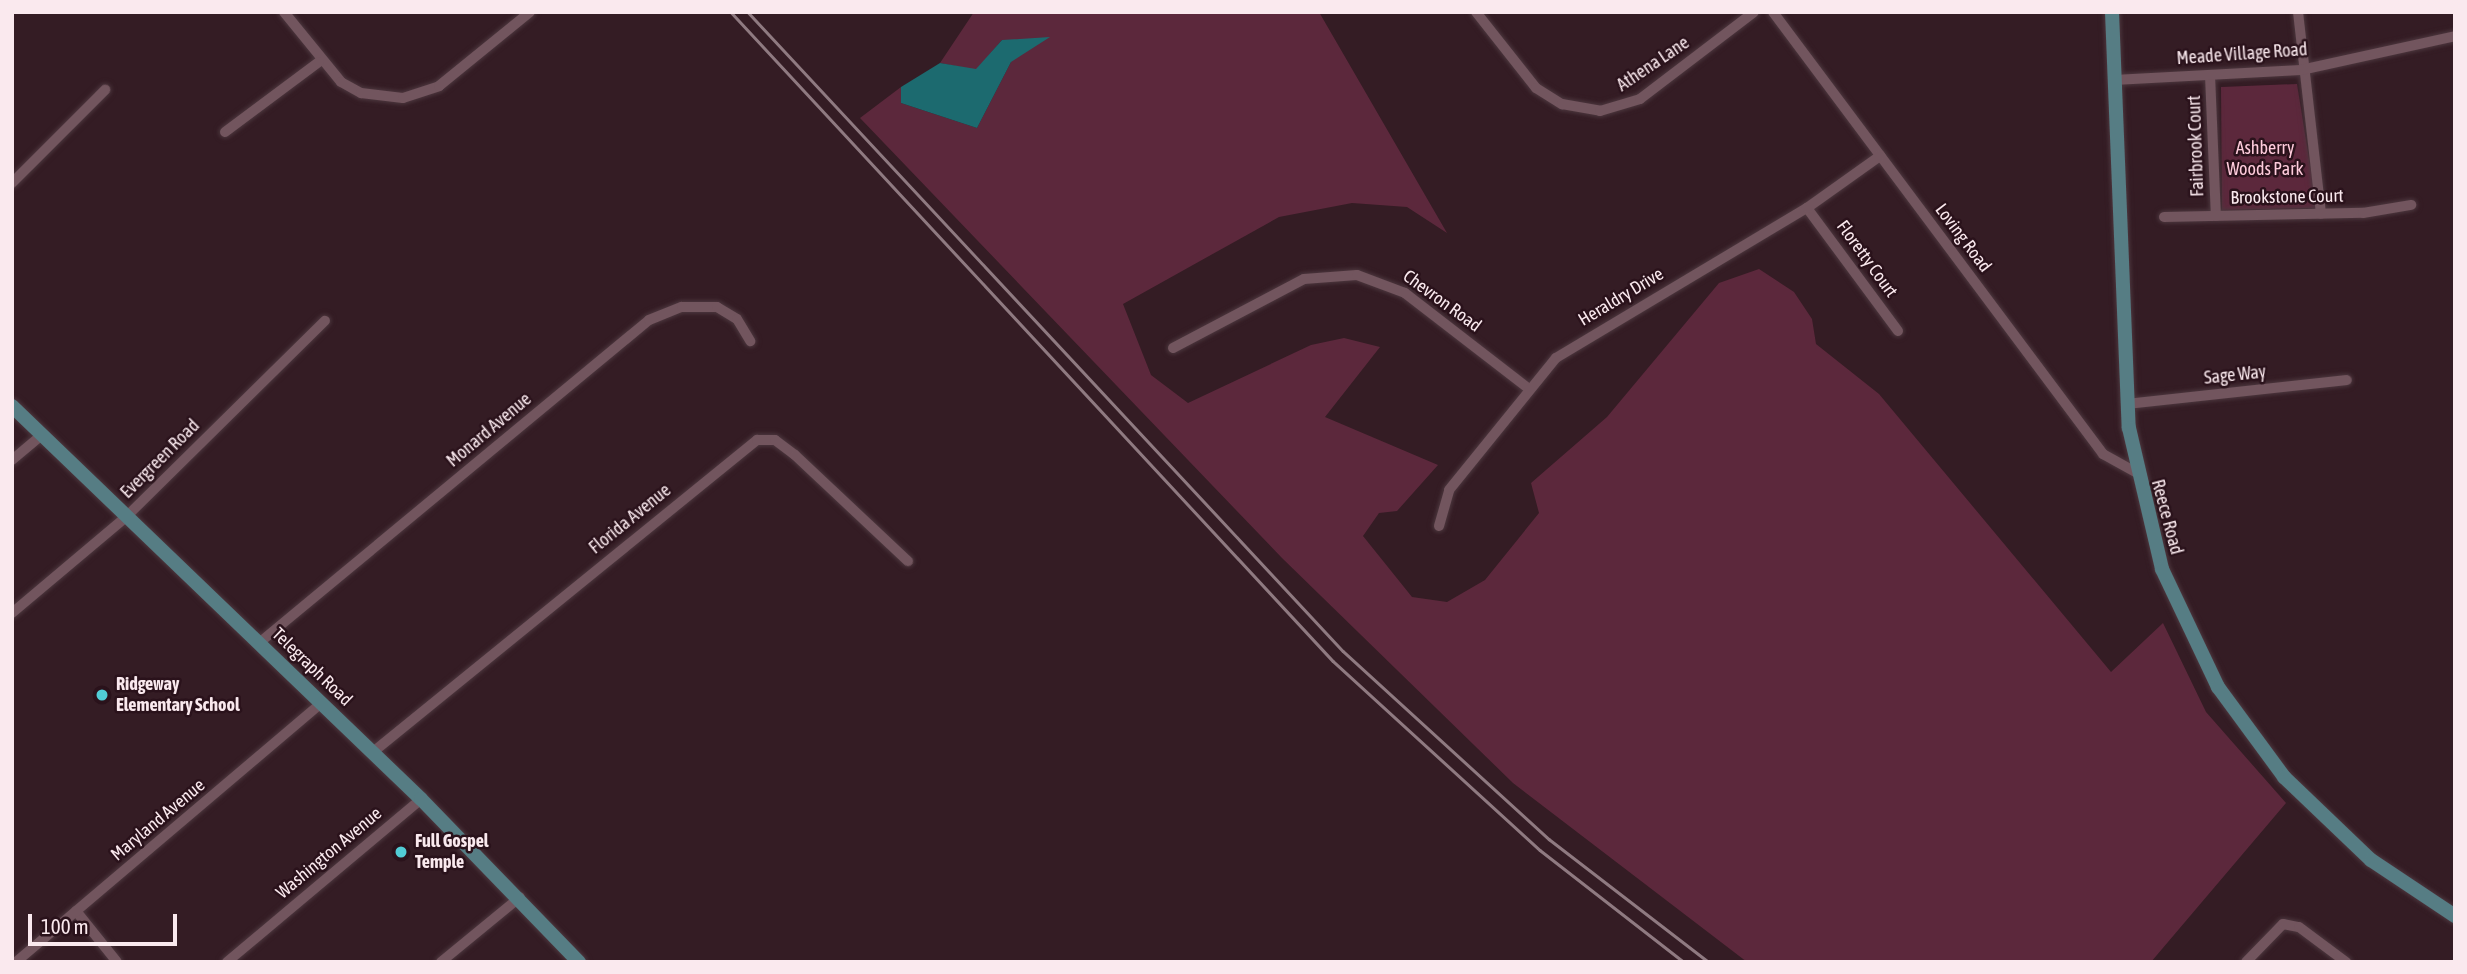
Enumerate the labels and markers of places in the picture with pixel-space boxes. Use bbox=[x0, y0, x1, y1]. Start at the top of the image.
place label: Ridgeway Elementary School bbox=[116, 674, 240, 716]
marker: Ridgeway Elementary School bbox=[94, 687, 110, 703]
place label: Full Gospel Temple bbox=[415, 831, 489, 874]
marker: Full Gospel Temple bbox=[393, 844, 409, 860]

